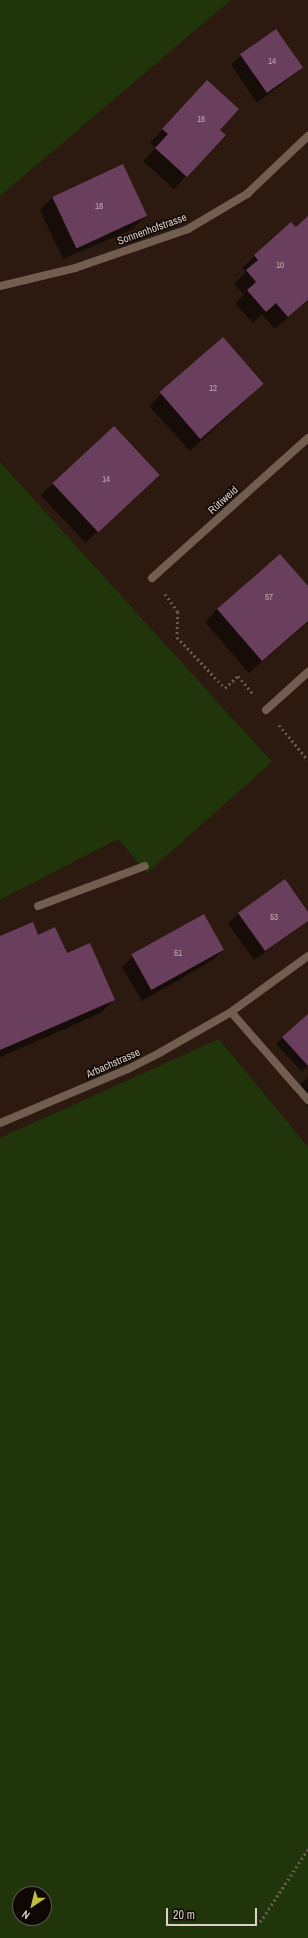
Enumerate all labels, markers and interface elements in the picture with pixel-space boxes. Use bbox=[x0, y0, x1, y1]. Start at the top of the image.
house number: 14 bbox=[268, 56, 276, 66]
house number: 16 bbox=[197, 114, 205, 124]
house number: 18 bbox=[95, 201, 103, 211]
street label: Sonnenhofstrasse bbox=[116, 210, 188, 248]
house number: 10 bbox=[276, 260, 284, 270]
house number: 12 bbox=[209, 383, 217, 393]
house number: 14 bbox=[102, 474, 110, 484]
street label: Rütiweid bbox=[205, 483, 241, 517]
house number: 57 bbox=[265, 592, 273, 602]
house number: 53 bbox=[270, 912, 278, 922]
house number: 51 bbox=[174, 948, 182, 958]
street label: Arbachstrasse bbox=[84, 1045, 142, 1081]
north arrow bbox=[12, 1886, 52, 1926]
scale bar bbox=[168, 1900, 259, 1926]
text: N bbox=[19, 1907, 32, 1923]
text: 20 m bbox=[173, 1907, 195, 1923]

